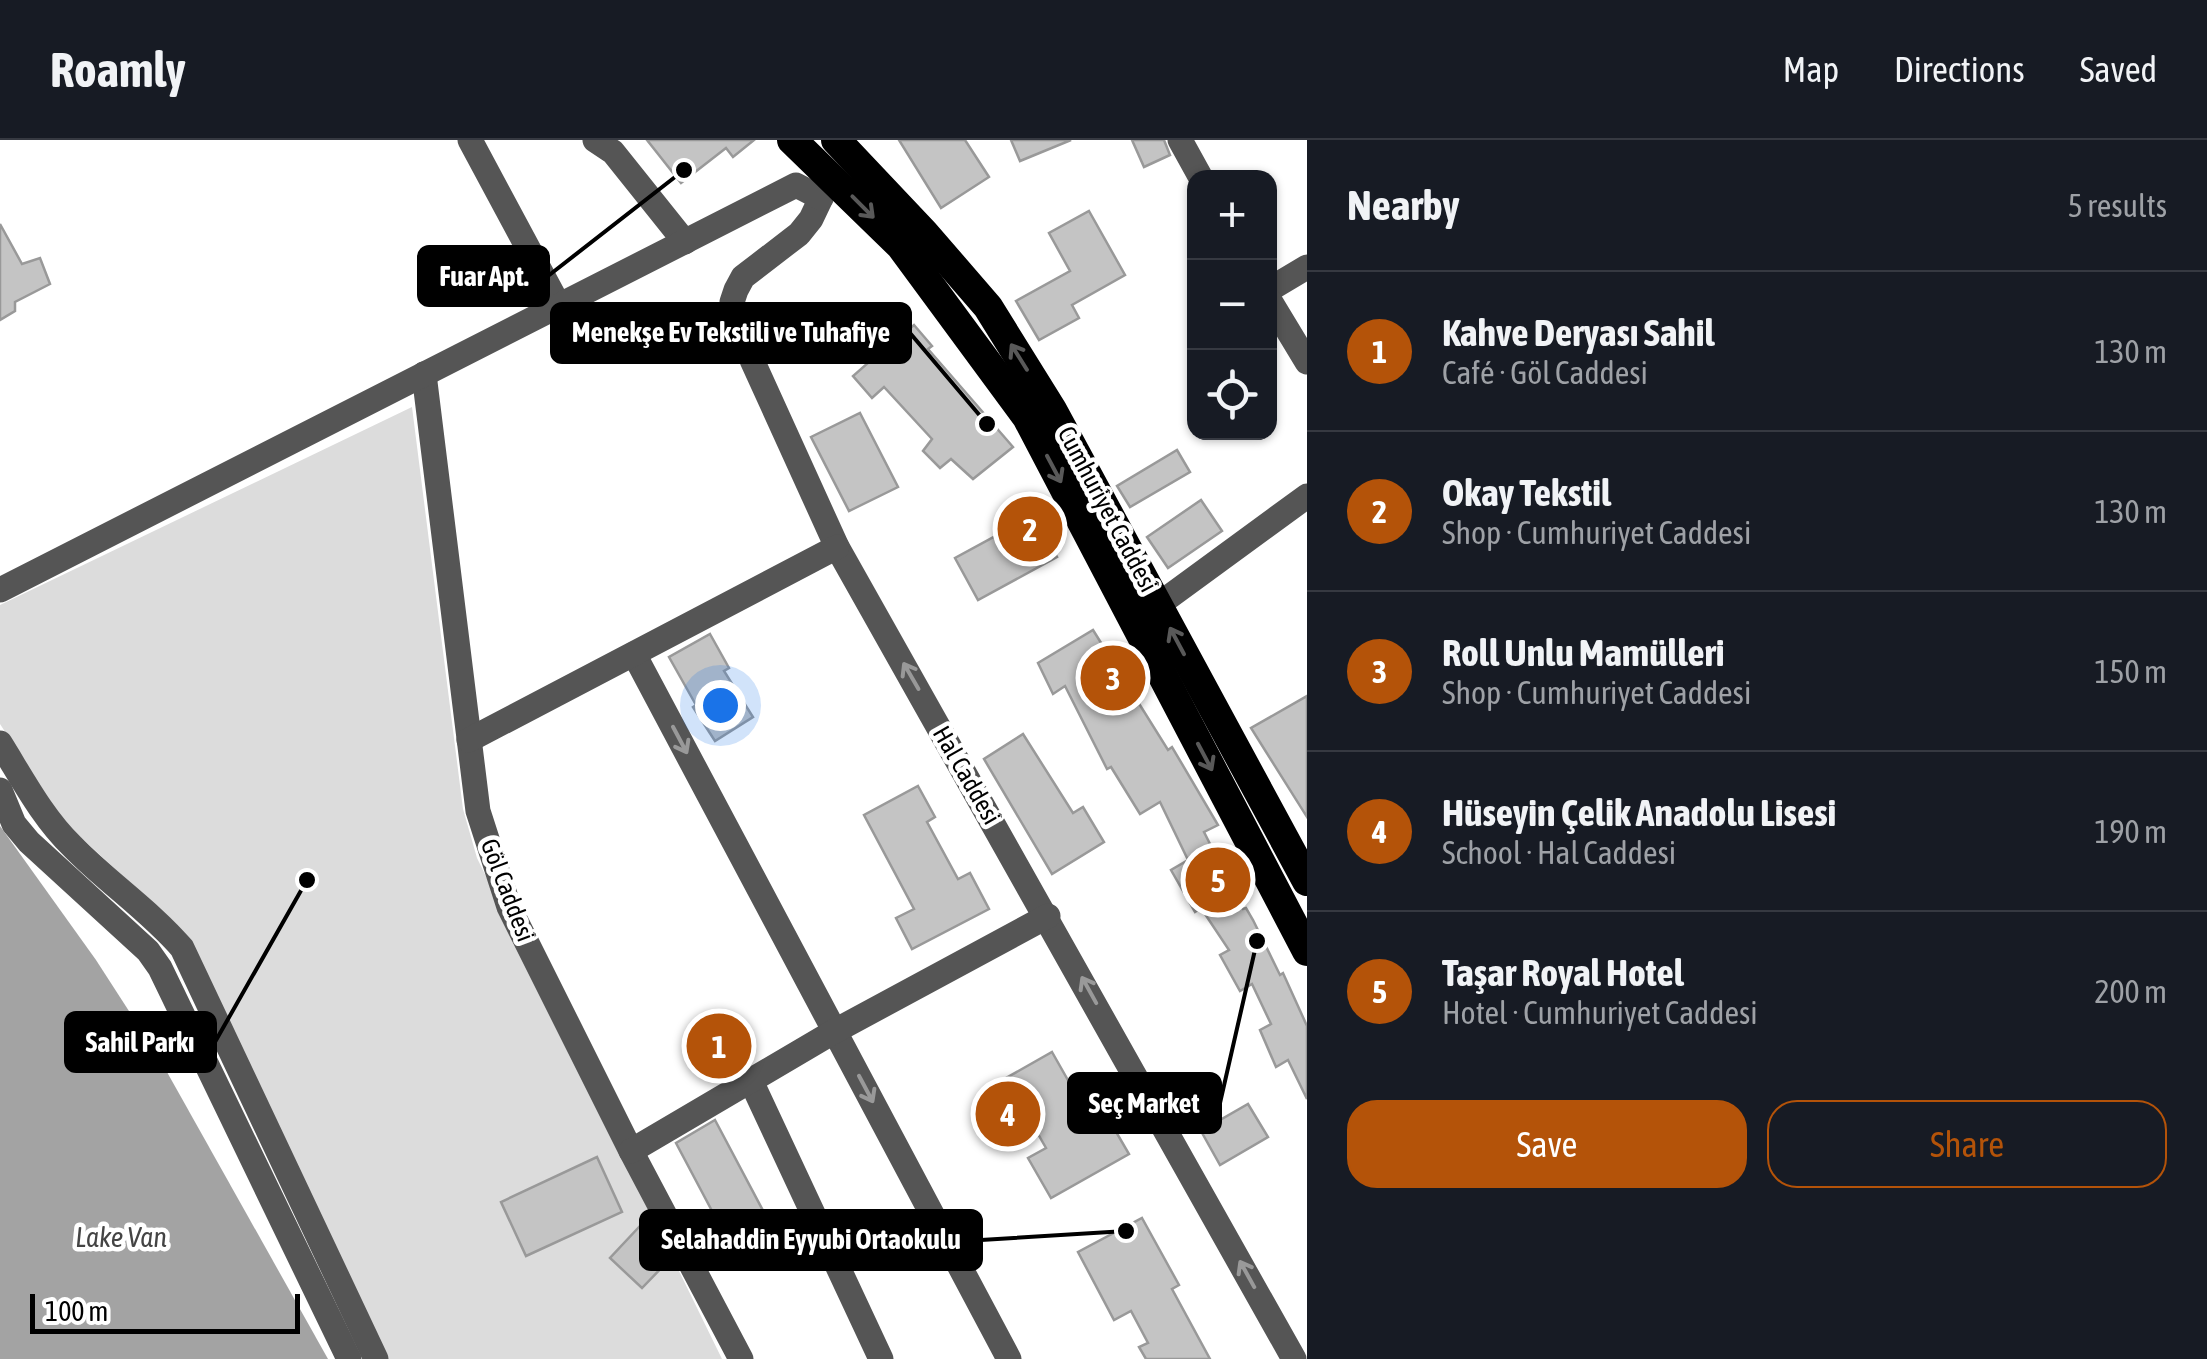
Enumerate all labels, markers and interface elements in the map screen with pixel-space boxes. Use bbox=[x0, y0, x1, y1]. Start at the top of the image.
text: Roamly bbox=[50, 42, 185, 97]
text: Map bbox=[1783, 49, 1839, 89]
text: Directions bbox=[1894, 49, 2025, 89]
text: Saved bbox=[2080, 49, 2157, 89]
map controls bbox=[1187, 170, 1277, 440]
button: + bbox=[1187, 170, 1277, 260]
text: Nearby bbox=[1347, 181, 1460, 229]
text: 5 results bbox=[2068, 187, 2167, 224]
one-way arrow bbox=[850, 195, 874, 219]
callout: Fuar Apt. bbox=[419, 247, 548, 305]
text: Fuar Apt. bbox=[439, 260, 529, 292]
button: − bbox=[1187, 260, 1277, 350]
callout: Menekşe Ev Tekstili ve Tuhafiye bbox=[552, 304, 910, 362]
text: Kahve Deryası Sahil bbox=[1442, 311, 1715, 354]
text: Menekşe Ev Tekstili ve Tuhafiye bbox=[572, 316, 890, 348]
text: 1 bbox=[1372, 333, 1387, 370]
text: 130 m bbox=[2094, 333, 2167, 370]
one-way arrow bbox=[1009, 344, 1029, 372]
button: locate bbox=[1187, 350, 1277, 440]
text: Café · Göl Caddesi bbox=[1442, 354, 1648, 391]
street label: Cumhuriyet Caddesi bbox=[1053, 422, 1163, 596]
one-way arrow bbox=[1044, 453, 1064, 483]
text: Okay Tekstil bbox=[1442, 471, 1611, 514]
pin: 2 bbox=[998, 492, 1062, 566]
text: 2 bbox=[1372, 493, 1387, 530]
text: 130 m bbox=[2094, 493, 2167, 530]
text: Shop · Cumhuriyet Caddesi bbox=[1442, 514, 1751, 551]
one-way arrow bbox=[1167, 627, 1186, 657]
text: Roll Unlu Mamülleri bbox=[1442, 631, 1725, 674]
pin: 3 bbox=[1080, 640, 1146, 716]
text: 3 bbox=[1372, 653, 1387, 690]
text: 150 m bbox=[2094, 653, 2167, 690]
one-way arrow bbox=[901, 662, 921, 692]
text: Shop · Cumhuriyet Caddesi bbox=[1442, 674, 1751, 711]
your location bbox=[695, 680, 746, 731]
street label: Hal Caddesi bbox=[928, 721, 1006, 829]
one-way arrow bbox=[670, 725, 690, 755]
one-way arrow bbox=[1195, 741, 1215, 771]
text: Hüseyin Çelik Anadolu Lisesi bbox=[1442, 791, 1836, 834]
text: 4 bbox=[1372, 813, 1387, 850]
text: 190 m bbox=[2094, 813, 2167, 850]
text: School · Hal Caddesi bbox=[1442, 834, 1676, 871]
street label: Göl Caddesi bbox=[476, 835, 540, 945]
pin: 5 bbox=[1186, 842, 1250, 918]
text: Taşar Royal Hotel bbox=[1442, 951, 1684, 994]
text: 5 bbox=[1372, 973, 1387, 1010]
text: 200 m bbox=[2094, 973, 2167, 1010]
one-way arrow bbox=[1078, 975, 1098, 1005]
text: Hotel · Cumhuriyet Caddesi bbox=[1442, 994, 1758, 1031]
pin: 1 bbox=[686, 1008, 752, 1084]
callout: Sahil Parkı bbox=[66, 1013, 215, 1071]
text: Sahil Parkı bbox=[85, 1026, 195, 1058]
one-way arrow bbox=[857, 1073, 876, 1103]
callout: Seç Market bbox=[1069, 1074, 1220, 1132]
pin: 4 bbox=[976, 1076, 1040, 1152]
text: Seç Market bbox=[1088, 1087, 1200, 1119]
button: Save bbox=[1347, 1100, 1747, 1188]
button: Share bbox=[1767, 1100, 2167, 1188]
callout: Selahaddin Eyyubi Ortaokulu bbox=[641, 1211, 981, 1269]
water label: Lake Van bbox=[75, 1221, 167, 1253]
text: Selahaddin Eyyubi Ortaokulu bbox=[661, 1223, 961, 1255]
one-way arrow bbox=[1236, 1259, 1256, 1289]
scale bar bbox=[30, 1289, 300, 1334]
text: 100 m bbox=[45, 1295, 108, 1327]

